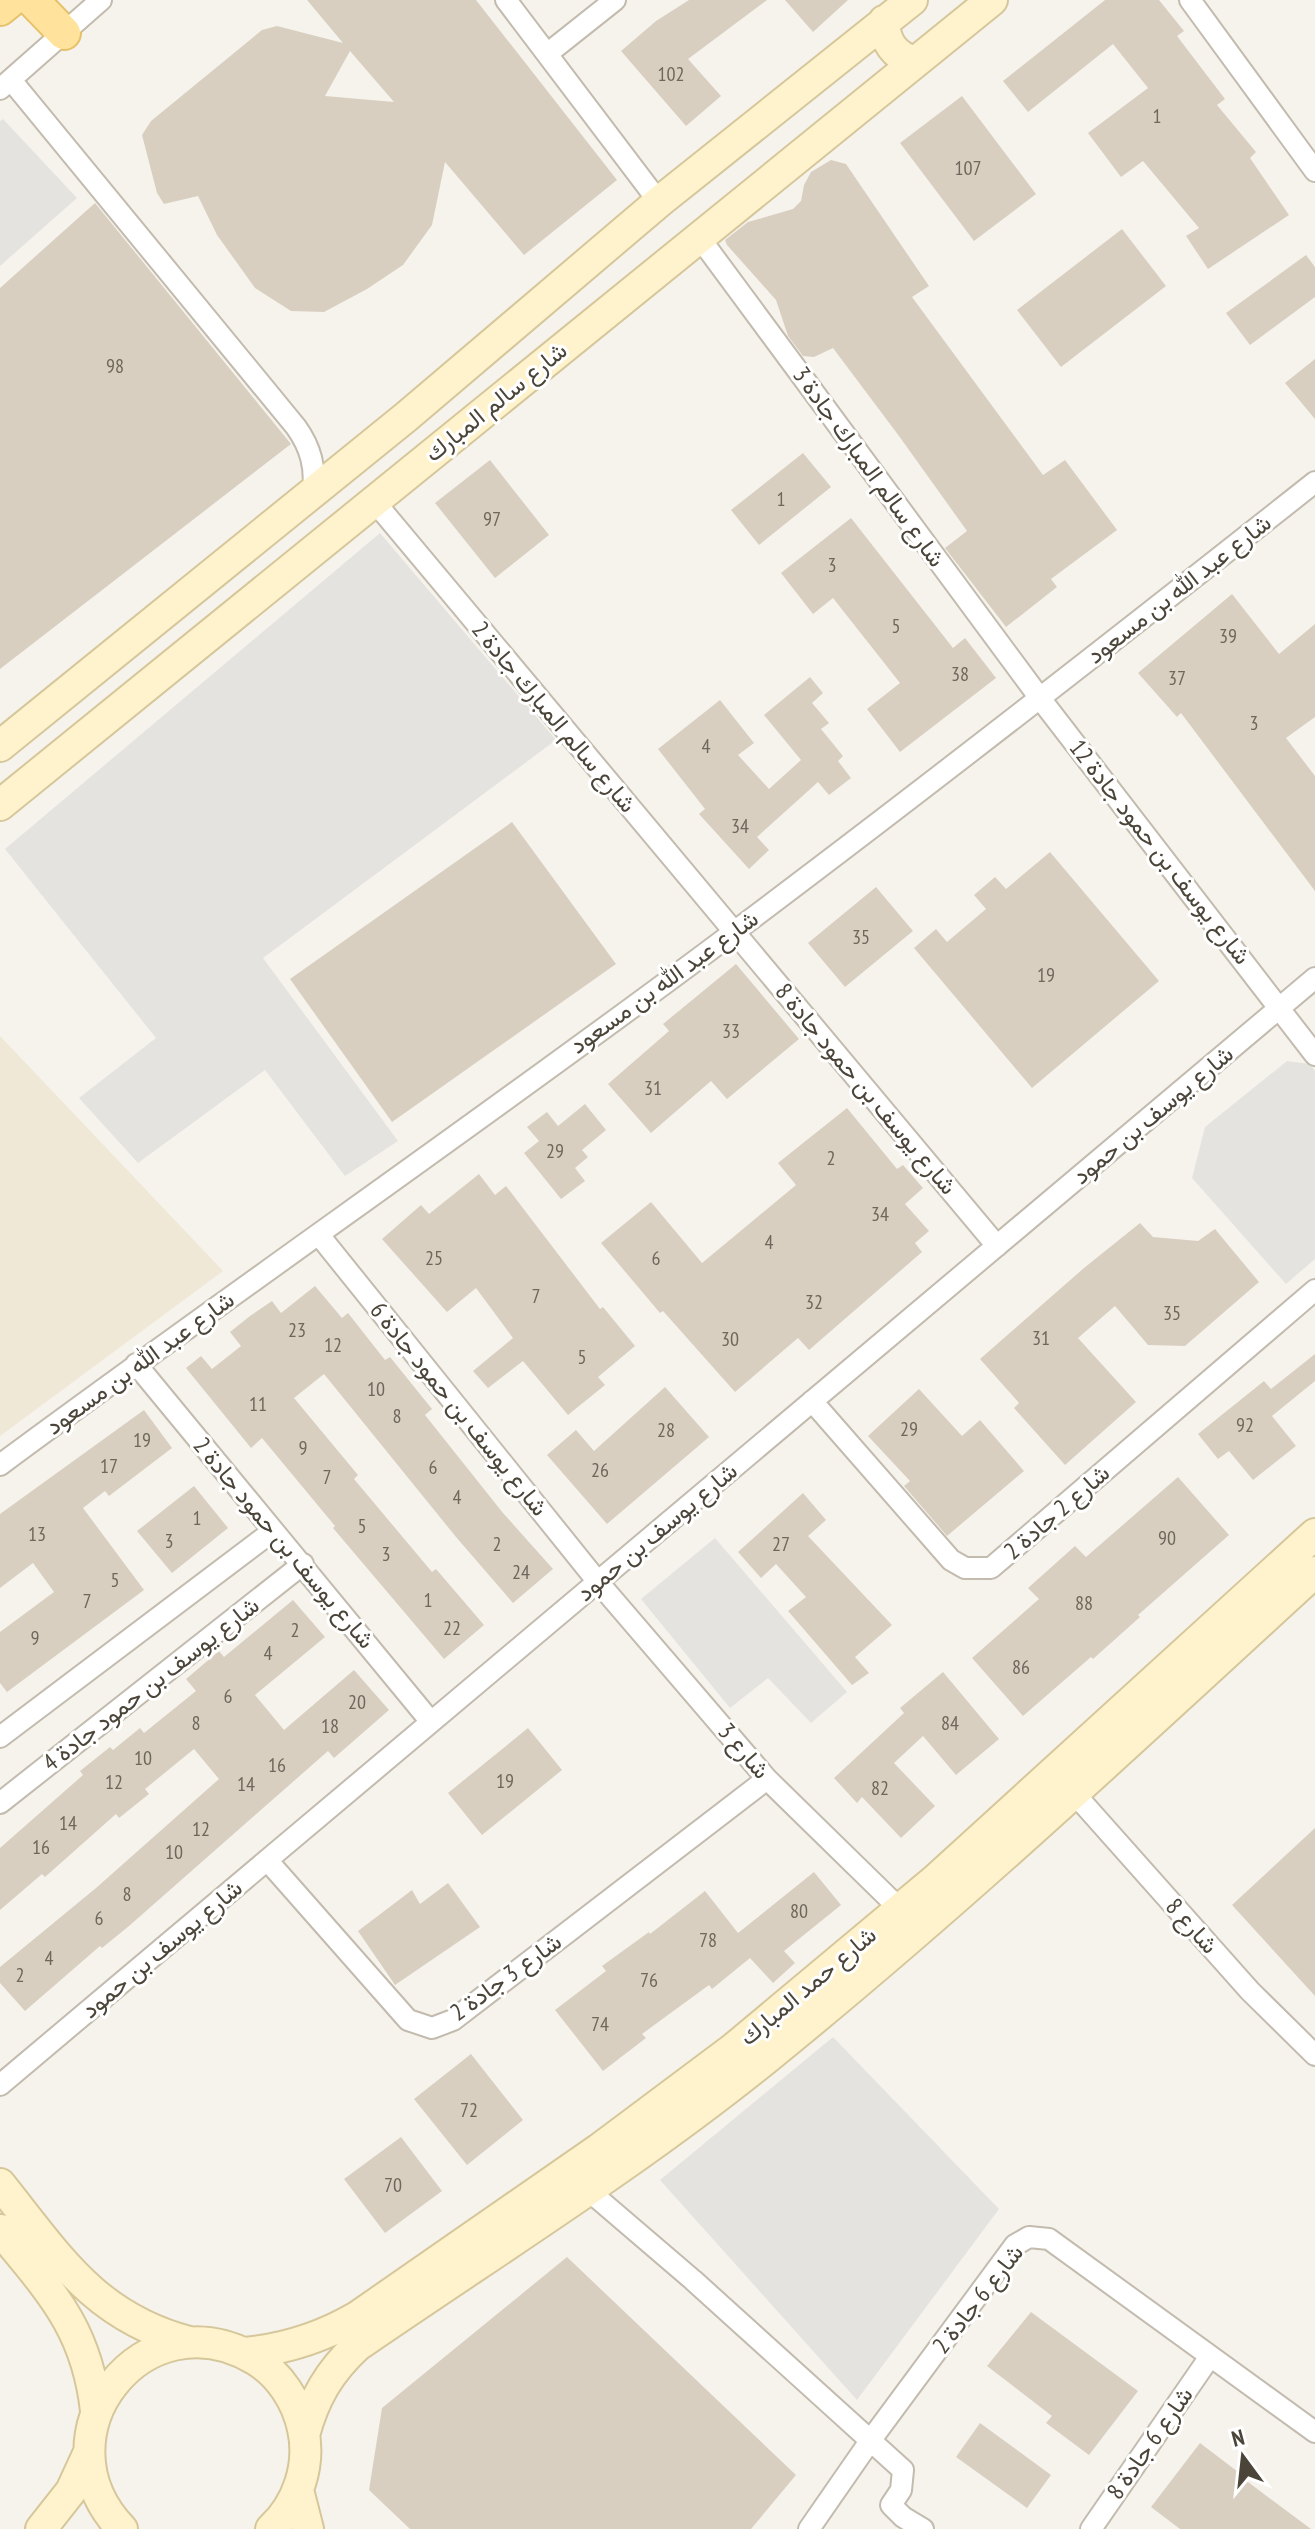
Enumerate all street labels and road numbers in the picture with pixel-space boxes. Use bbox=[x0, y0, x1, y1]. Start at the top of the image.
street label: شارع سالم المبارك bbox=[418, 335, 574, 469]
street label: شارع سالم المبارك جادة 3 bbox=[787, 361, 951, 573]
street label: شارع عبد الله بن مسعود bbox=[1080, 507, 1278, 671]
street label: شارع سالم المبارك جادة 2 bbox=[464, 615, 644, 819]
street label: شارع يوسف بن حمود جادة 12 bbox=[1062, 733, 1258, 971]
street label: شارع عبد الله بن مسعود bbox=[563, 903, 765, 1061]
street label: شارع يوسف بن حمود جادة 8 bbox=[768, 977, 964, 1201]
street label: شارع يوسف بن حمود bbox=[1066, 1038, 1240, 1192]
street label: شارع عبد الله بن مسعود bbox=[39, 1284, 241, 1442]
street label: شارع يوسف بن حمود جادة 6 bbox=[364, 1296, 554, 1522]
street label: شارع يوسف بن حمود جادة 2 bbox=[187, 1432, 381, 1654]
street label: شارع يوسف بن حمود bbox=[570, 1455, 744, 1609]
street label: شارع 2 جادة 2 bbox=[997, 1457, 1117, 1567]
street label: شارع يوسف بن حمود جادة 4 bbox=[36, 1589, 266, 1779]
street label: شارع 3 bbox=[711, 1716, 777, 1786]
street label: شارع يوسف بن حمود bbox=[75, 1872, 249, 2026]
street label: شارع 8 bbox=[1159, 1891, 1225, 1961]
street label: شارع حمد المبارك bbox=[733, 1919, 883, 2053]
street label: شارع 3 جادة 2 bbox=[444, 1926, 568, 2028]
street label: شارع 6 جادة 2 bbox=[925, 2238, 1031, 2360]
street label: شارع 6 جادة 8 bbox=[1100, 2381, 1200, 2505]

